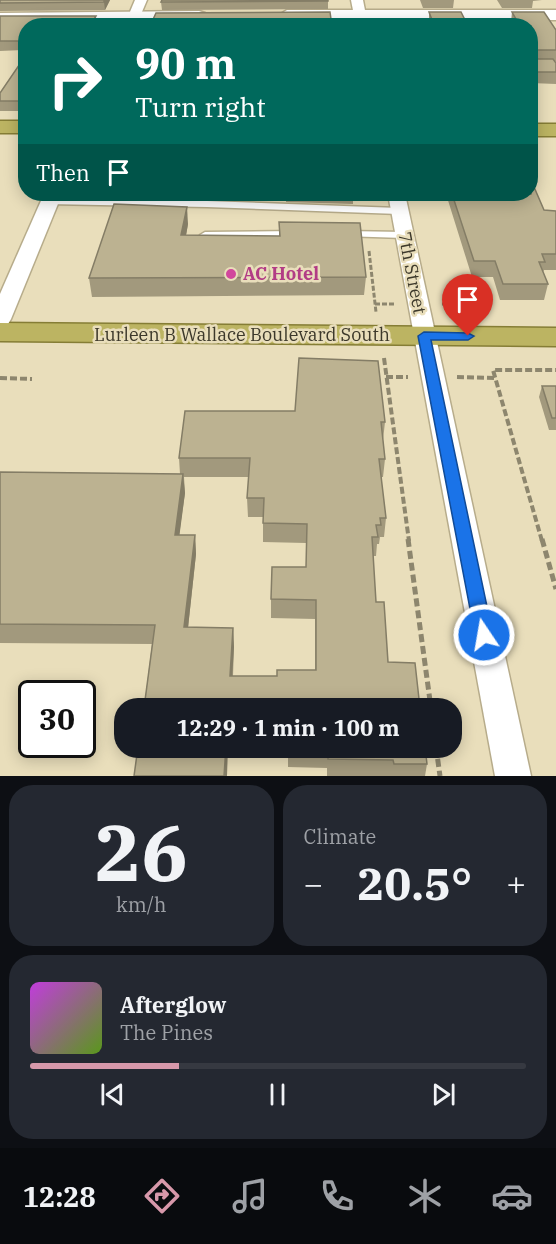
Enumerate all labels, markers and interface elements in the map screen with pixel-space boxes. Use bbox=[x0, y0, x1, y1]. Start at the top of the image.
text: 90 m bbox=[135, 36, 236, 91]
icon: right bbox=[36, 42, 114, 120]
text: Turn right bbox=[135, 89, 266, 124]
icon: arrive bbox=[102, 156, 135, 189]
text: Then bbox=[36, 158, 90, 187]
street label: 7th Street bbox=[393, 230, 432, 316]
place label: AC Hotel bbox=[243, 262, 319, 285]
marker: AC Hotel bbox=[224, 267, 238, 281]
pin bbox=[442, 274, 493, 336]
icon: arrive bbox=[451, 283, 484, 316]
street label: Lurleen B Wallace Boulevard South bbox=[94, 323, 390, 346]
position arrow bbox=[452, 603, 516, 667]
speed limit sign: 30 bbox=[18, 680, 96, 758]
text: 12:29 · 1 min · 100 m bbox=[176, 713, 400, 742]
text: 26 bbox=[94, 801, 188, 902]
text: Climate bbox=[304, 823, 376, 850]
text: 20.5° bbox=[357, 854, 472, 912]
text: − bbox=[304, 862, 323, 905]
text: + bbox=[506, 862, 526, 905]
text: km/h bbox=[116, 891, 167, 918]
text: Afterglow bbox=[120, 990, 227, 1019]
text: The Pines bbox=[120, 1019, 213, 1046]
icon: previous bbox=[96, 1078, 129, 1111]
icon: pause bbox=[261, 1078, 294, 1111]
icon: next bbox=[427, 1078, 460, 1111]
icon: directions bbox=[141, 1175, 183, 1217]
icon: music bbox=[229, 1175, 271, 1217]
icon: phone bbox=[316, 1175, 358, 1217]
icon: climate bbox=[404, 1175, 446, 1217]
icon: car bbox=[491, 1175, 533, 1217]
text: 12:28 bbox=[23, 1179, 96, 1214]

